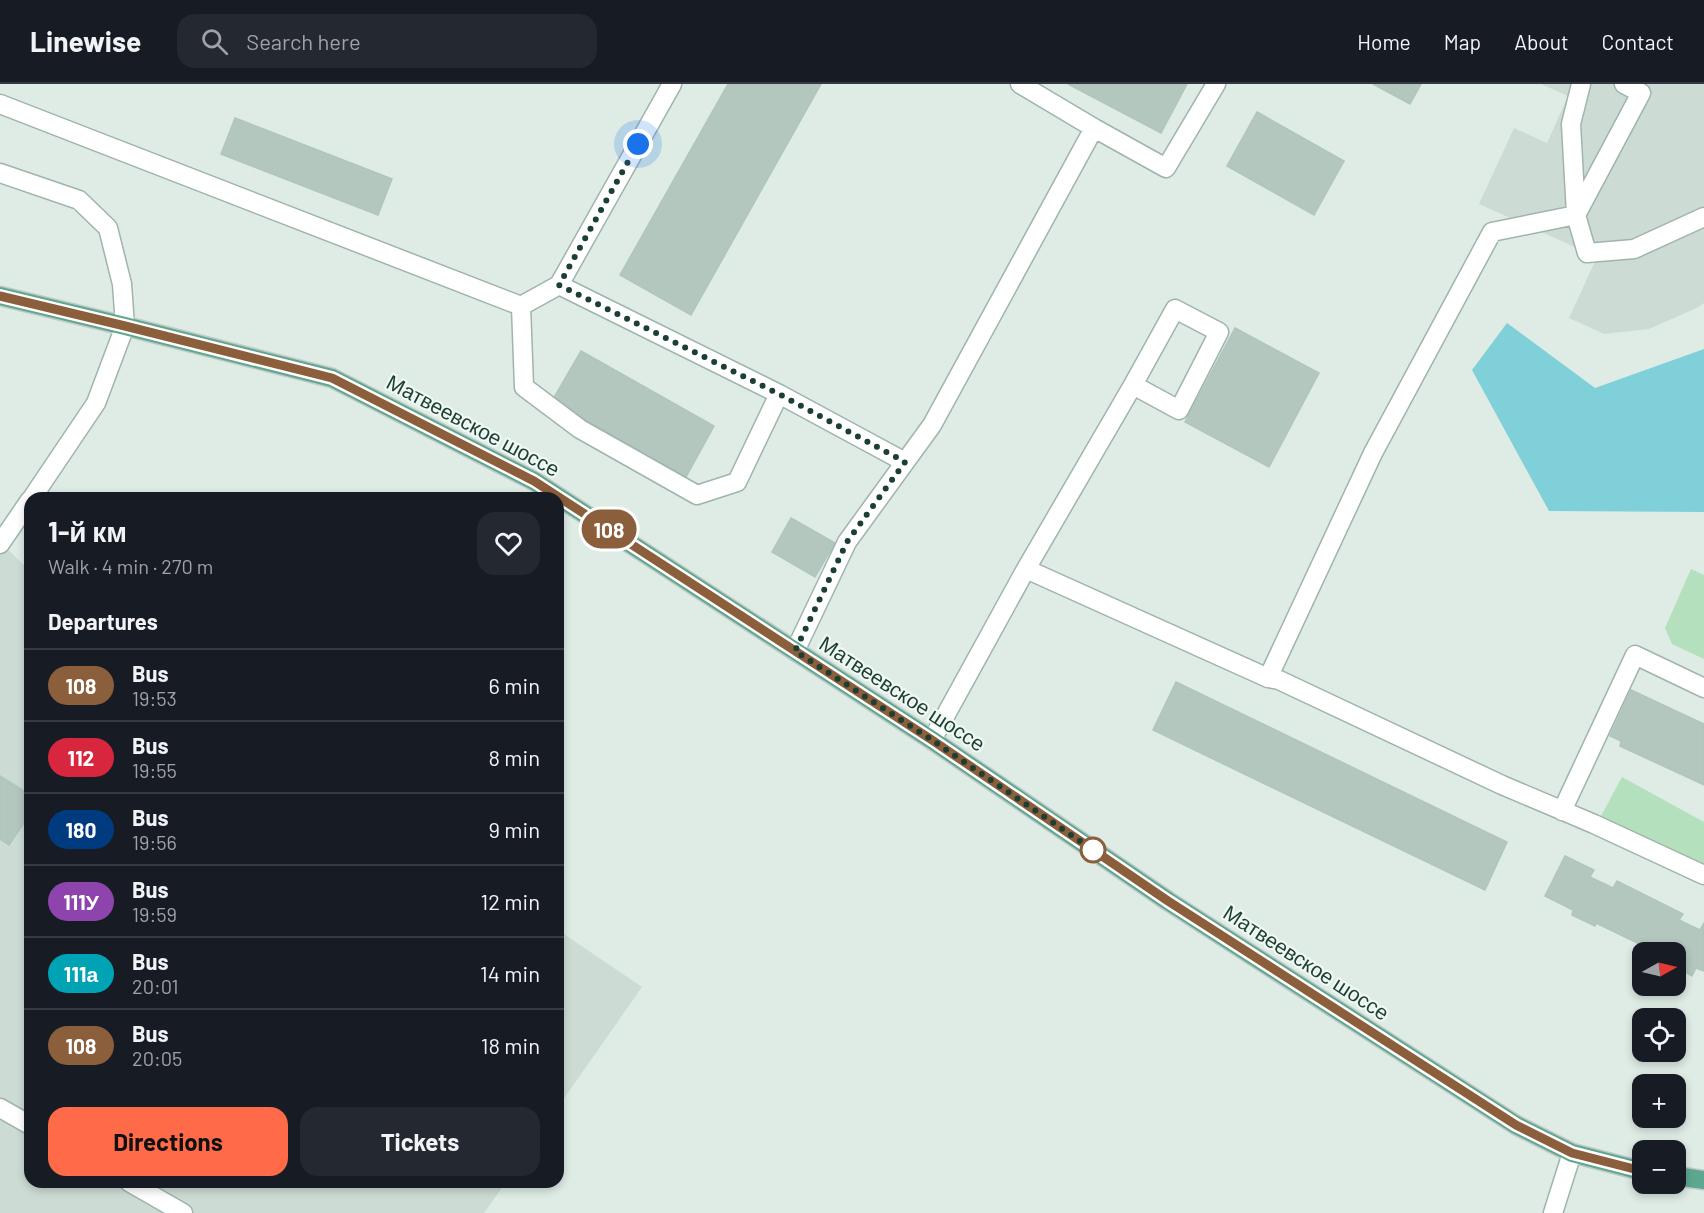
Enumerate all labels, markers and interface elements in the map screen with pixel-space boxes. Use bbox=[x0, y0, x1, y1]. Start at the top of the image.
search box bbox=[177, 14, 597, 68]
text: Linewise bbox=[30, 24, 141, 58]
icon: search bbox=[198, 25, 231, 58]
text: Search here bbox=[246, 28, 361, 54]
text: Home bbox=[1357, 29, 1411, 54]
text: Map bbox=[1444, 29, 1481, 54]
text: About bbox=[1514, 29, 1569, 54]
text: Contact bbox=[1602, 29, 1674, 54]
your location bbox=[623, 129, 653, 159]
street label: Матвеевское шоссе bbox=[383, 368, 565, 481]
line badge: 108 bbox=[574, 510, 644, 548]
button: heart bbox=[477, 512, 540, 575]
text: 1-й км bbox=[48, 514, 127, 548]
text: 108 bbox=[594, 517, 624, 542]
text: Walk · 4 min · 270 m bbox=[48, 554, 213, 578]
text: Departures bbox=[48, 608, 158, 634]
street label: Матвеевское шоссе bbox=[815, 630, 990, 756]
text: Bus bbox=[132, 660, 169, 686]
text: 6 min bbox=[489, 672, 540, 698]
text: 108 bbox=[66, 673, 96, 698]
text: 19:53 bbox=[132, 686, 177, 710]
text: Bus bbox=[132, 732, 169, 758]
text: 8 min bbox=[488, 744, 540, 770]
text: 112 bbox=[68, 745, 94, 770]
text: 19:55 bbox=[132, 758, 177, 782]
text: Bus bbox=[132, 804, 169, 830]
text: 9 min bbox=[488, 816, 540, 842]
text: 180 bbox=[66, 817, 96, 842]
text: 19:56 bbox=[132, 830, 177, 854]
unlabelled marker bbox=[1080, 837, 1106, 863]
text: Bus bbox=[132, 876, 169, 902]
text: 12 min bbox=[480, 888, 540, 914]
text: 111У bbox=[63, 889, 99, 914]
street label: Матвеевское шоссе bbox=[1219, 899, 1394, 1025]
text: 19:59 bbox=[132, 902, 177, 926]
north arrow bbox=[1632, 942, 1686, 996]
map controls bbox=[1632, 942, 1686, 1194]
text: Bus bbox=[132, 948, 169, 974]
text: 14 min bbox=[480, 960, 540, 986]
text: 111а bbox=[64, 961, 98, 986]
text: 20:01 bbox=[132, 974, 179, 998]
button: locate bbox=[1632, 1008, 1686, 1062]
text: Bus bbox=[132, 1020, 169, 1046]
text: 18 min bbox=[481, 1032, 540, 1058]
text: 108 bbox=[66, 1033, 96, 1058]
text: 20:05 bbox=[132, 1046, 182, 1070]
button: + bbox=[1632, 1074, 1686, 1128]
button: Directions bbox=[48, 1107, 288, 1176]
button: Tickets bbox=[300, 1107, 540, 1176]
button: − bbox=[1632, 1140, 1686, 1194]

